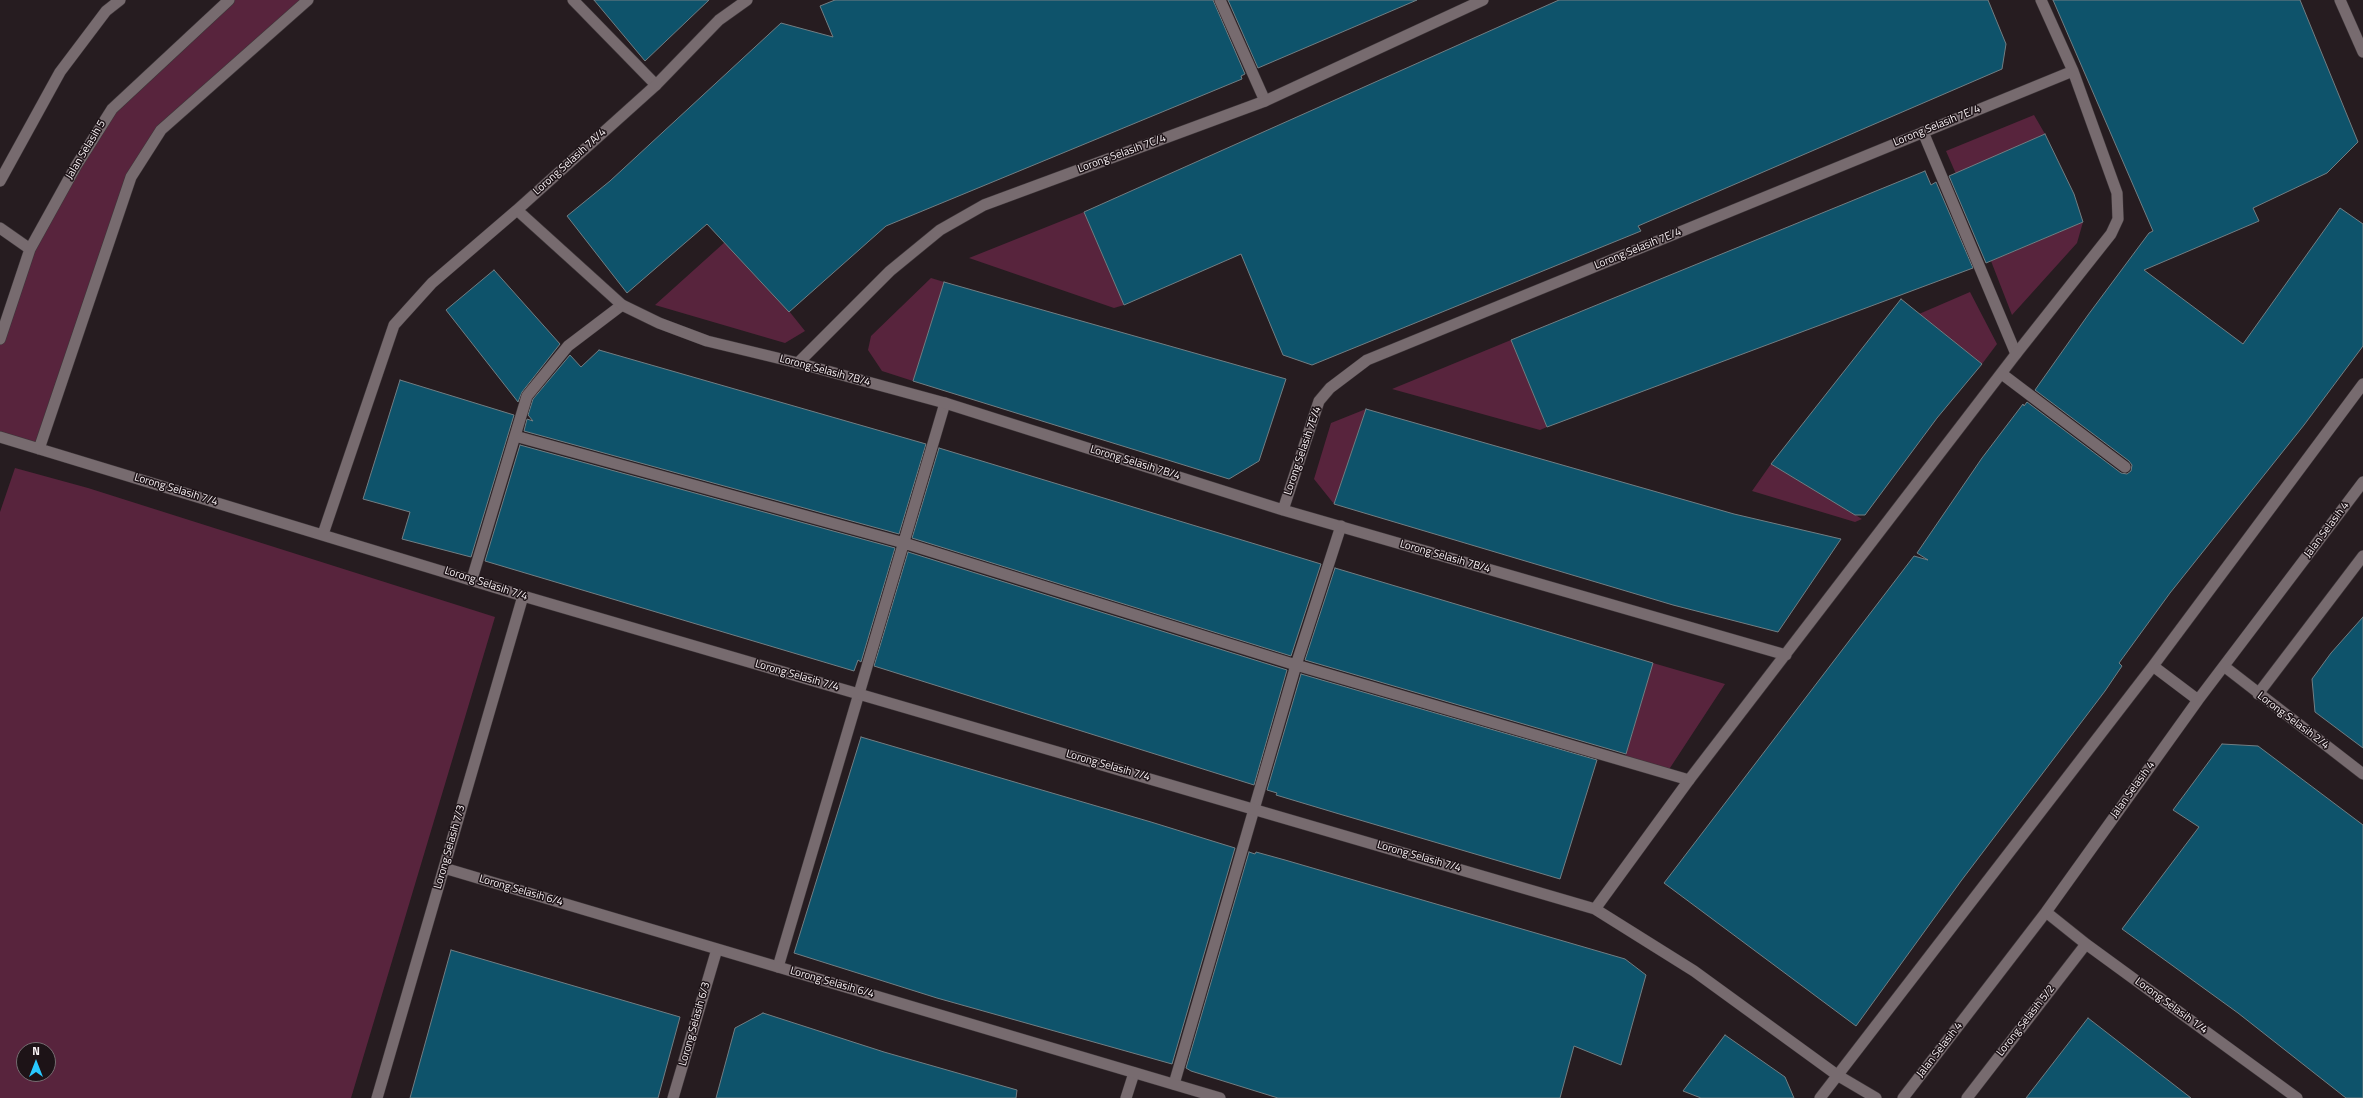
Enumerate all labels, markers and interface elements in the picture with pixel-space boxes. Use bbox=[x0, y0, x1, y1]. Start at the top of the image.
street label: Lorong Selasih 7E/4 bbox=[1891, 102, 1983, 150]
street label: Jalan Selasih 5 bbox=[63, 118, 109, 182]
street label: Lorong Selasih 7A/4 bbox=[531, 126, 609, 198]
street label: Lorong Selasih 7C/4 bbox=[1076, 132, 1168, 176]
street label: Lorong Selasih 7E/4 bbox=[1592, 225, 1684, 273]
street label: Lorong Selasih 7B/4 bbox=[778, 353, 872, 389]
street label: Lorong Selasih 7E/4 bbox=[1282, 405, 1324, 497]
street label: Lorong Selasih 7B/4 bbox=[1088, 443, 1182, 483]
street label: Lorong Selasih 7/4 bbox=[133, 471, 219, 509]
street label: Jalan Selasih 4 bbox=[2302, 499, 2352, 561]
street label: Lorong Selasih 7B/4 bbox=[1398, 538, 1492, 576]
street label: Lorong Selasih 7/4 bbox=[443, 564, 529, 604]
street label: Lorong Selasih 7/4 bbox=[753, 658, 841, 694]
street label: Lorong Selasih 2/4 bbox=[2254, 690, 2332, 752]
street label: Lorong Selasih 7/4 bbox=[1064, 748, 1152, 784]
street label: Jalan Selasih 4 bbox=[2108, 759, 2158, 821]
street label: Lorong Selasih 7/3 bbox=[432, 803, 468, 891]
street label: Lorong Selasih 7/4 bbox=[1375, 839, 1463, 875]
street label: Lorong Selasih 6/4 bbox=[477, 873, 565, 909]
street label: Lorong Selasih 6/4 bbox=[788, 965, 876, 1001]
street label: Lorong Selasih 1/4 bbox=[2132, 975, 2210, 1037]
street label: Lorong Selasih 6/3 bbox=[677, 980, 713, 1068]
street label: Lorong Selasih 5/2 bbox=[1994, 983, 2058, 1059]
street label: Jalan Selasih 4 bbox=[1914, 1020, 1966, 1080]
north arrow bbox=[16, 1042, 56, 1082]
text: N bbox=[32, 1043, 40, 1059]

